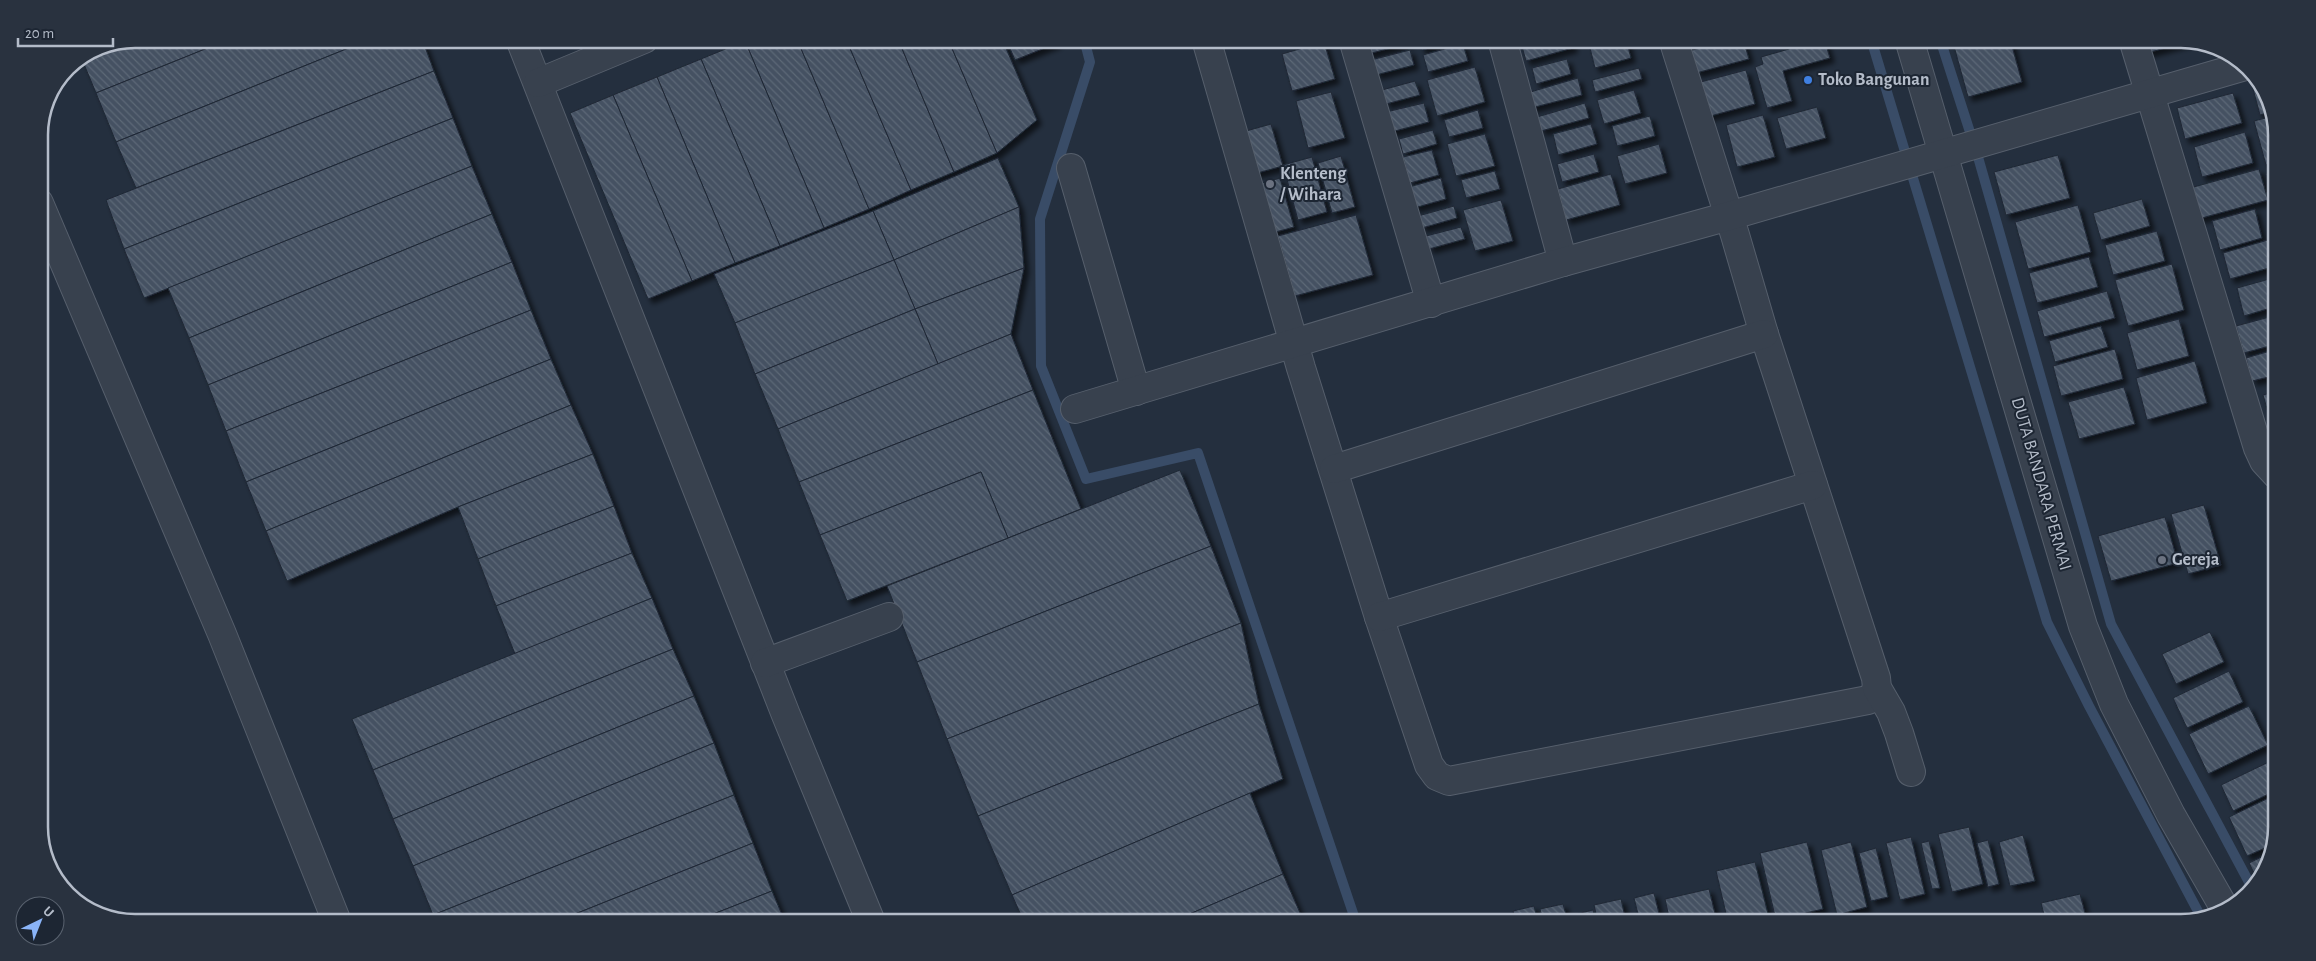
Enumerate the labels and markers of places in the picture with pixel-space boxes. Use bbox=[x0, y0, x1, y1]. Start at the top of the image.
place label: Toko Bangunan bbox=[1818, 71, 1929, 89]
marker: Toko Bangunan bbox=[1802, 74, 1814, 86]
place label: Klenteng / Wihara bbox=[1279, 165, 1347, 204]
marker: Klenteng / Wihara bbox=[1264, 178, 1276, 190]
place label: Gereja bbox=[2172, 551, 2220, 569]
marker: Gereja bbox=[2156, 554, 2168, 566]

